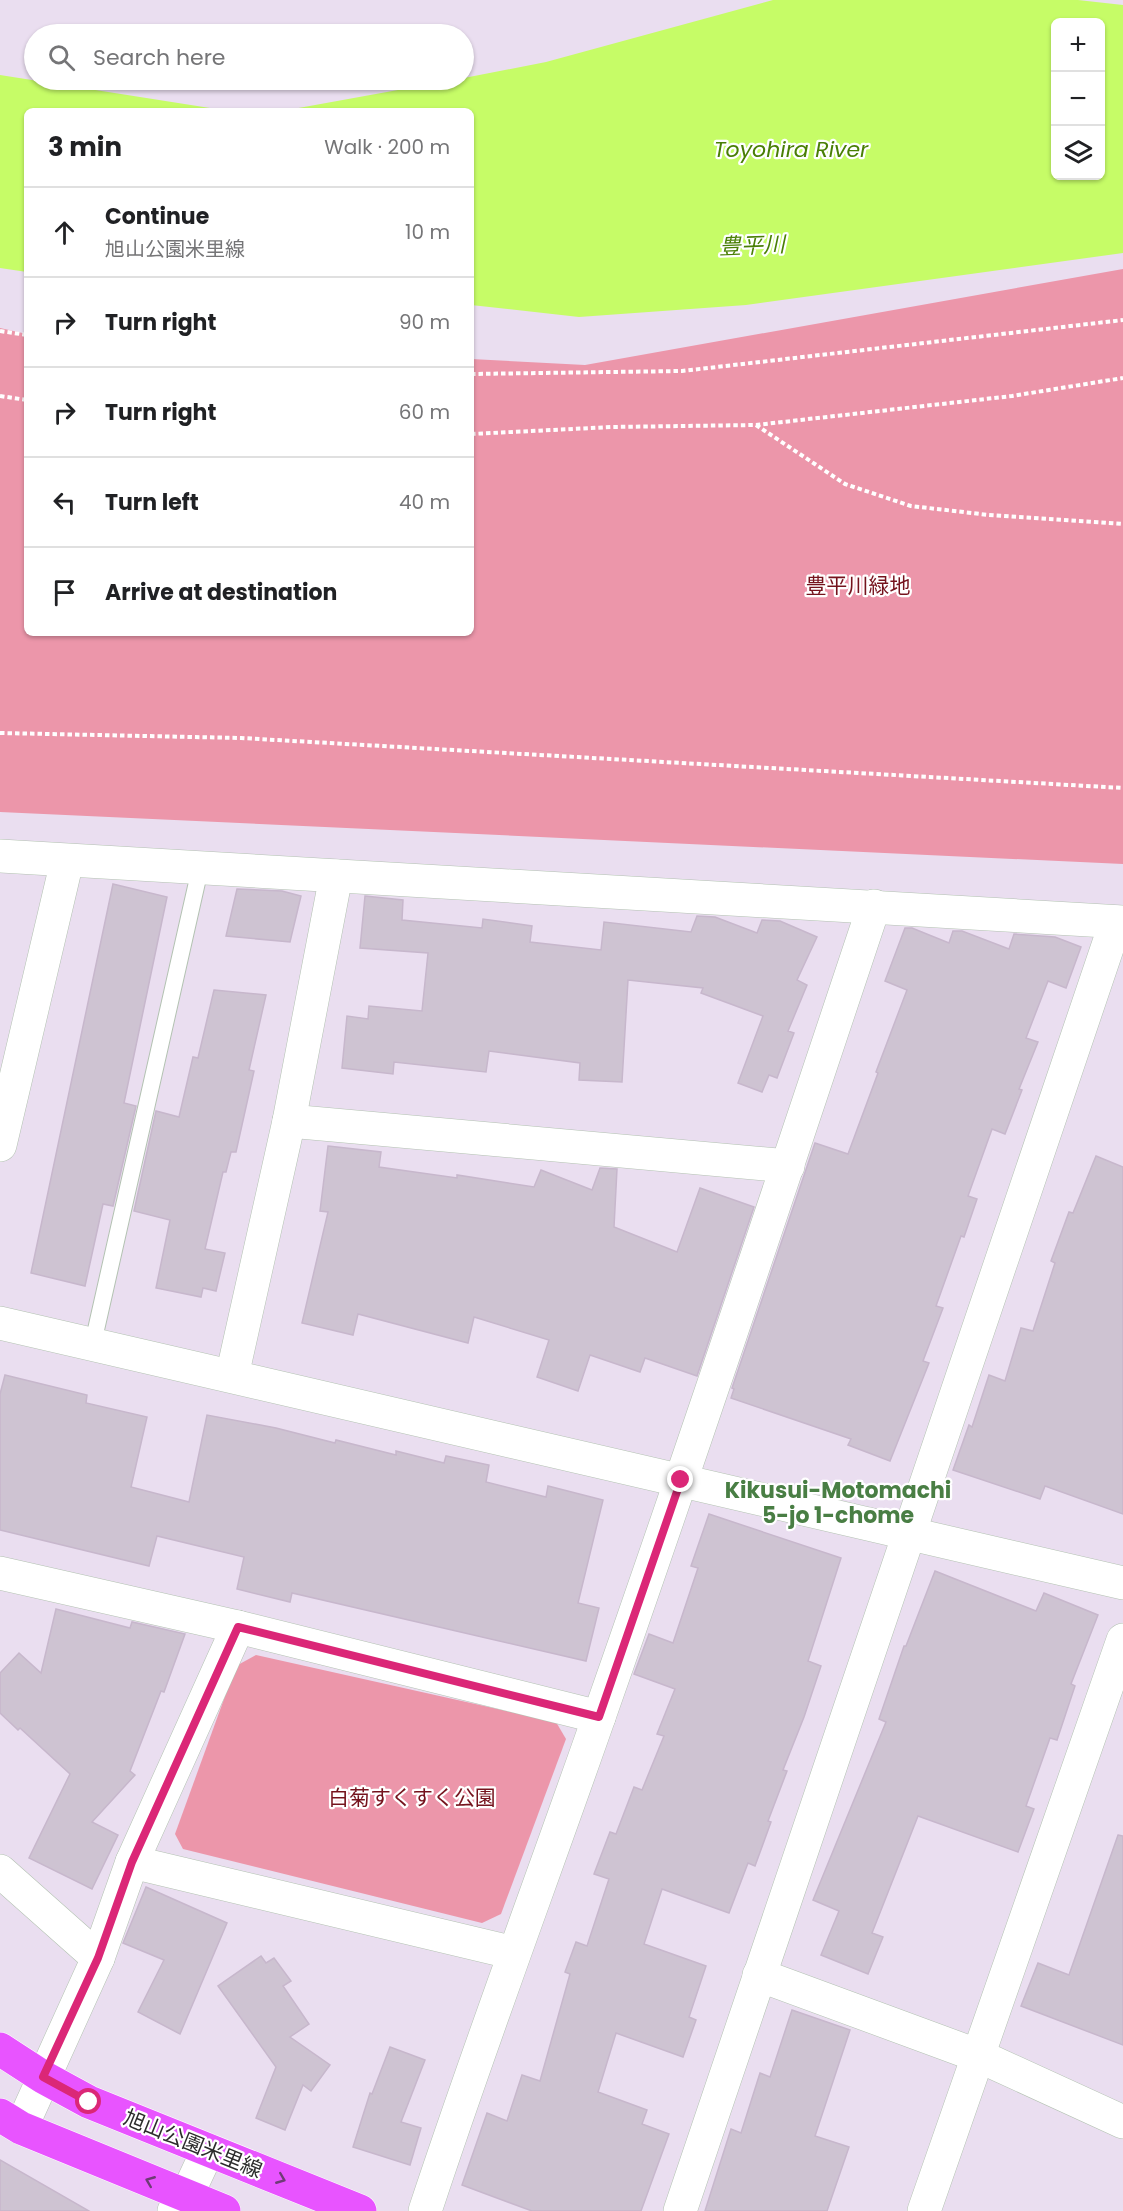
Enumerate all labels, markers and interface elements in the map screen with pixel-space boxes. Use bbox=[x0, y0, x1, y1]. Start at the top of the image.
map controls bbox=[1051, 18, 1105, 180]
button: + bbox=[1051, 18, 1105, 72]
search box bbox=[24, 24, 474, 90]
icon: search bbox=[45, 41, 78, 74]
text: Search here bbox=[93, 42, 226, 73]
button: − bbox=[1051, 72, 1105, 126]
button: layers bbox=[1051, 126, 1105, 180]
text: 3 min bbox=[48, 129, 122, 165]
text: Walk · 200 m bbox=[324, 133, 450, 161]
water label: Toyohira River bbox=[714, 134, 869, 165]
text: Continue bbox=[105, 201, 209, 232]
icon: ahead bbox=[48, 216, 81, 249]
text: 10 m bbox=[405, 218, 450, 246]
water label: 豊平川 bbox=[718, 229, 788, 262]
text: 旭山公園米里線 bbox=[105, 235, 245, 263]
icon: right bbox=[48, 306, 81, 339]
text: Turn right bbox=[105, 307, 216, 338]
text: 90 m bbox=[399, 308, 450, 336]
icon: right bbox=[48, 396, 81, 429]
text: Turn right bbox=[105, 397, 216, 428]
text: 60 m bbox=[399, 398, 450, 426]
icon: left bbox=[48, 486, 81, 519]
text: Turn left bbox=[105, 487, 199, 518]
text: 40 m bbox=[399, 488, 450, 516]
park label: 豊平川緑地 bbox=[806, 571, 911, 600]
icon: arrive bbox=[48, 576, 81, 609]
text: Arrive at destination bbox=[105, 577, 337, 608]
route end bbox=[667, 1466, 693, 1492]
district label: Kikusui-Motomachi 5-jo 1-chome bbox=[725, 1475, 951, 1531]
park label: 白菊すくすく公園 bbox=[328, 1783, 496, 1812]
route start bbox=[75, 2088, 101, 2114]
street label: 旭山公園米里線 bbox=[120, 2103, 267, 2185]
one-way arrow bbox=[275, 2172, 286, 2185]
one-way arrow bbox=[146, 2176, 157, 2188]

